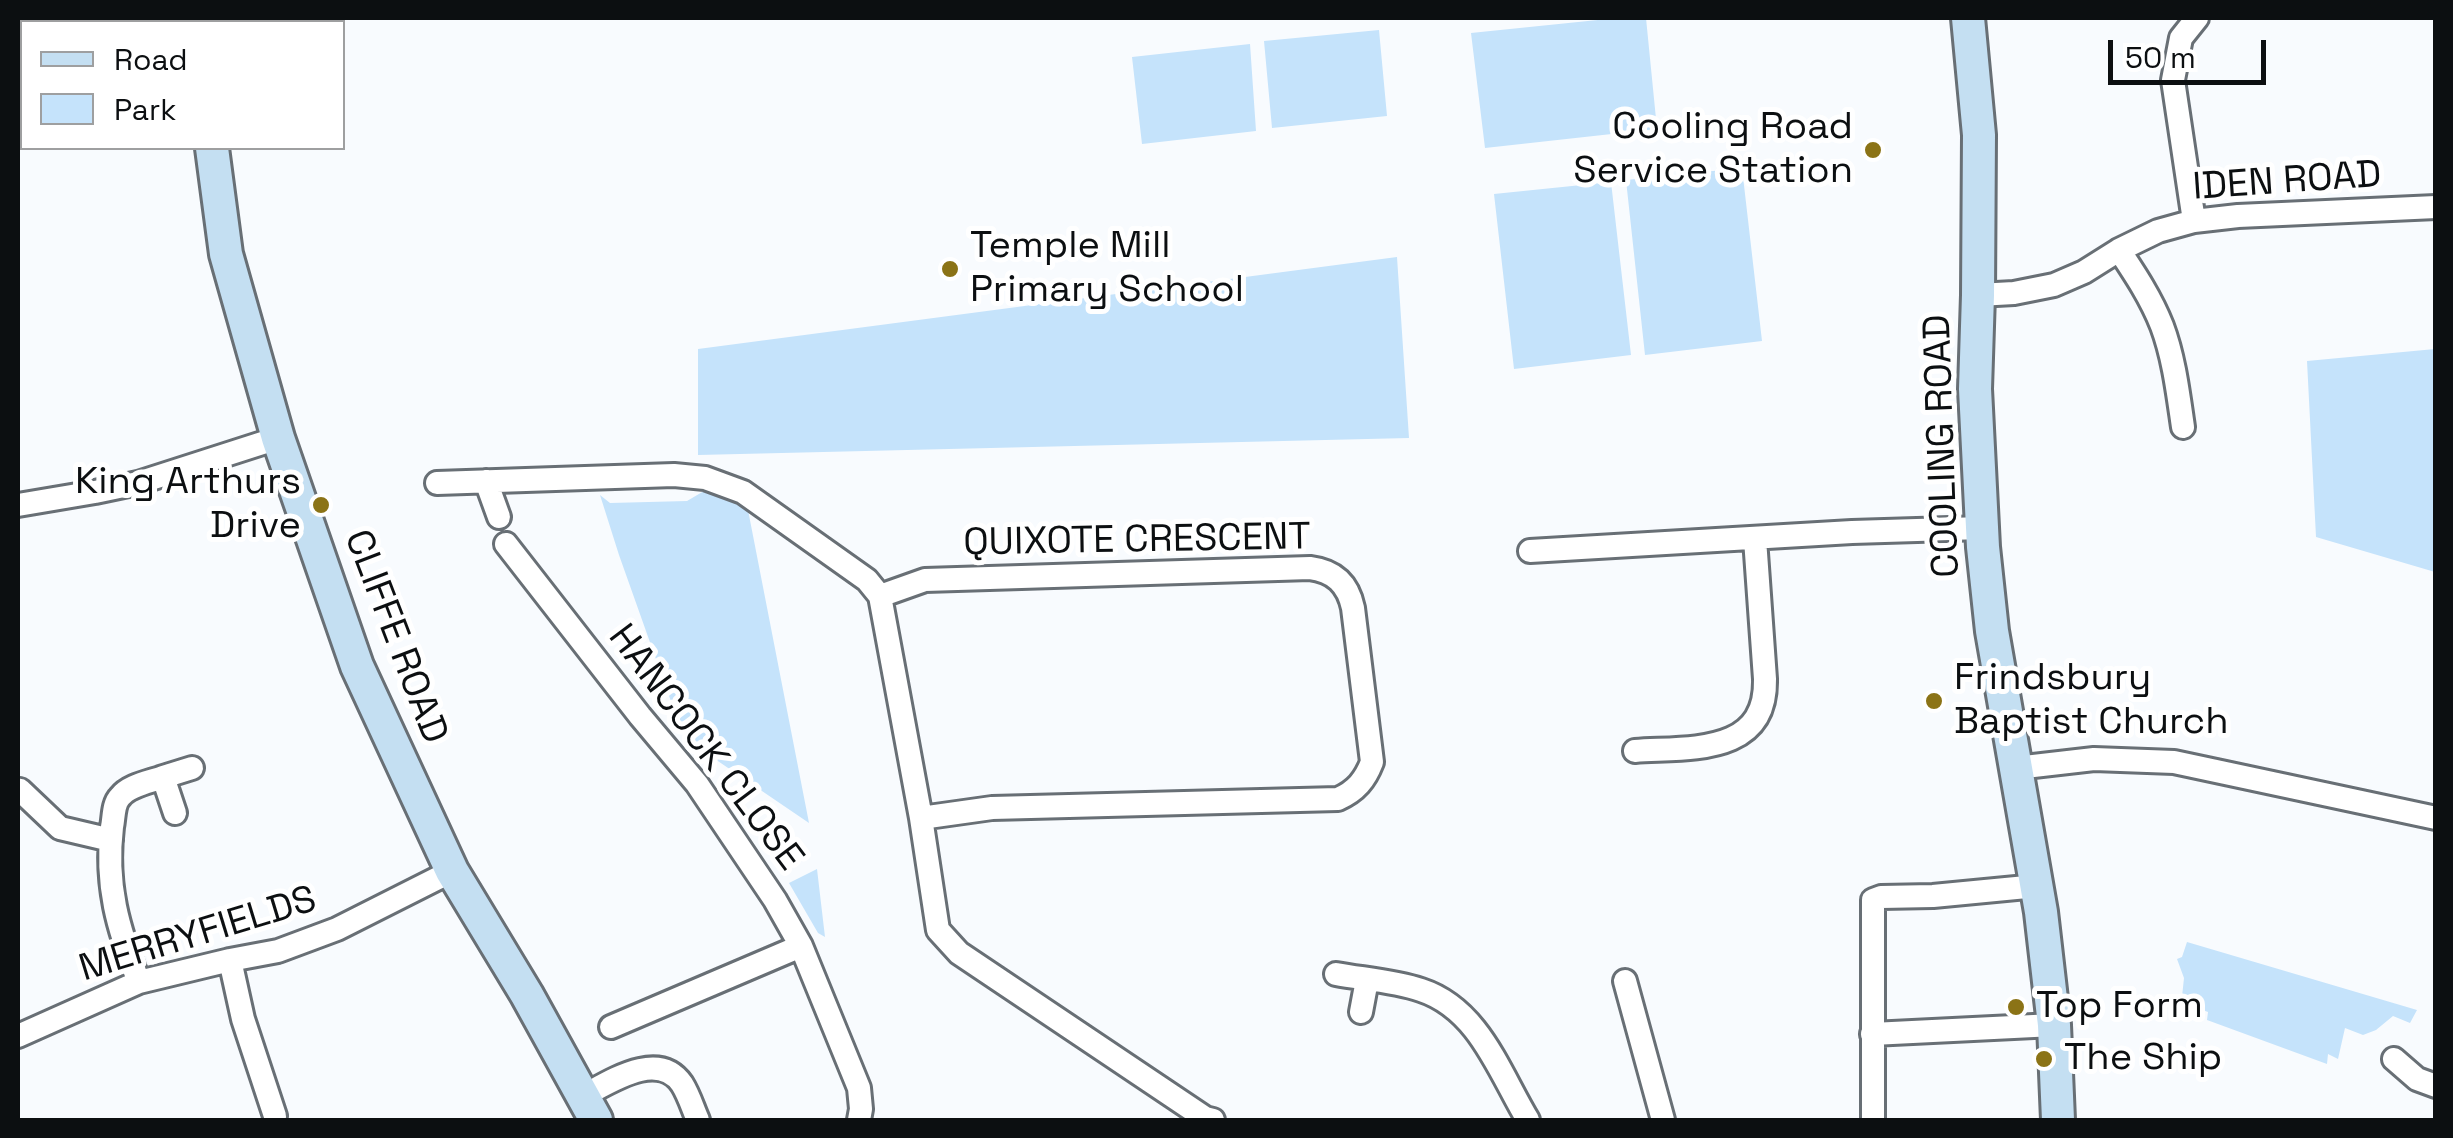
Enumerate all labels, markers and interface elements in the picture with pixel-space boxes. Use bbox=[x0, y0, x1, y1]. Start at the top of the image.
legend bbox=[20, 20, 345, 150]
scale bar bbox=[2113, 20, 2270, 82]
text: 50 m bbox=[2125, 38, 2196, 77]
text: Road bbox=[114, 40, 188, 79]
text: Park bbox=[114, 90, 176, 129]
place label: Cooling Road Service Station bbox=[1573, 105, 1853, 194]
marker: Cooling Road Service Station bbox=[1862, 139, 1884, 161]
street label: IDEN ROAD bbox=[2191, 153, 2383, 211]
place label: Temple Mill Primary School bbox=[970, 224, 1244, 314]
marker: Temple Mill Primary School bbox=[939, 258, 961, 280]
street label: COOLING ROAD bbox=[1916, 314, 1970, 578]
place label: King Arthurs Drive bbox=[75, 460, 301, 550]
marker: King Arthurs Drive bbox=[310, 494, 332, 516]
street label: QUIXOTE CRESCENT bbox=[963, 515, 1311, 567]
street label: CLIFFE ROAD bbox=[333, 524, 457, 750]
street label: HANCOCK CLOSE bbox=[598, 616, 812, 880]
place label: Frindsbury Baptist Church bbox=[1954, 656, 2229, 746]
marker: Frindsbury Baptist Church bbox=[1923, 690, 1945, 712]
street label: MERRYFIELDS bbox=[74, 877, 322, 993]
place label: Top Form bbox=[2036, 984, 2203, 1030]
marker: Top Form bbox=[2005, 996, 2027, 1018]
place label: The Ship bbox=[2064, 1036, 2222, 1082]
marker: The Ship bbox=[2033, 1048, 2055, 1070]

